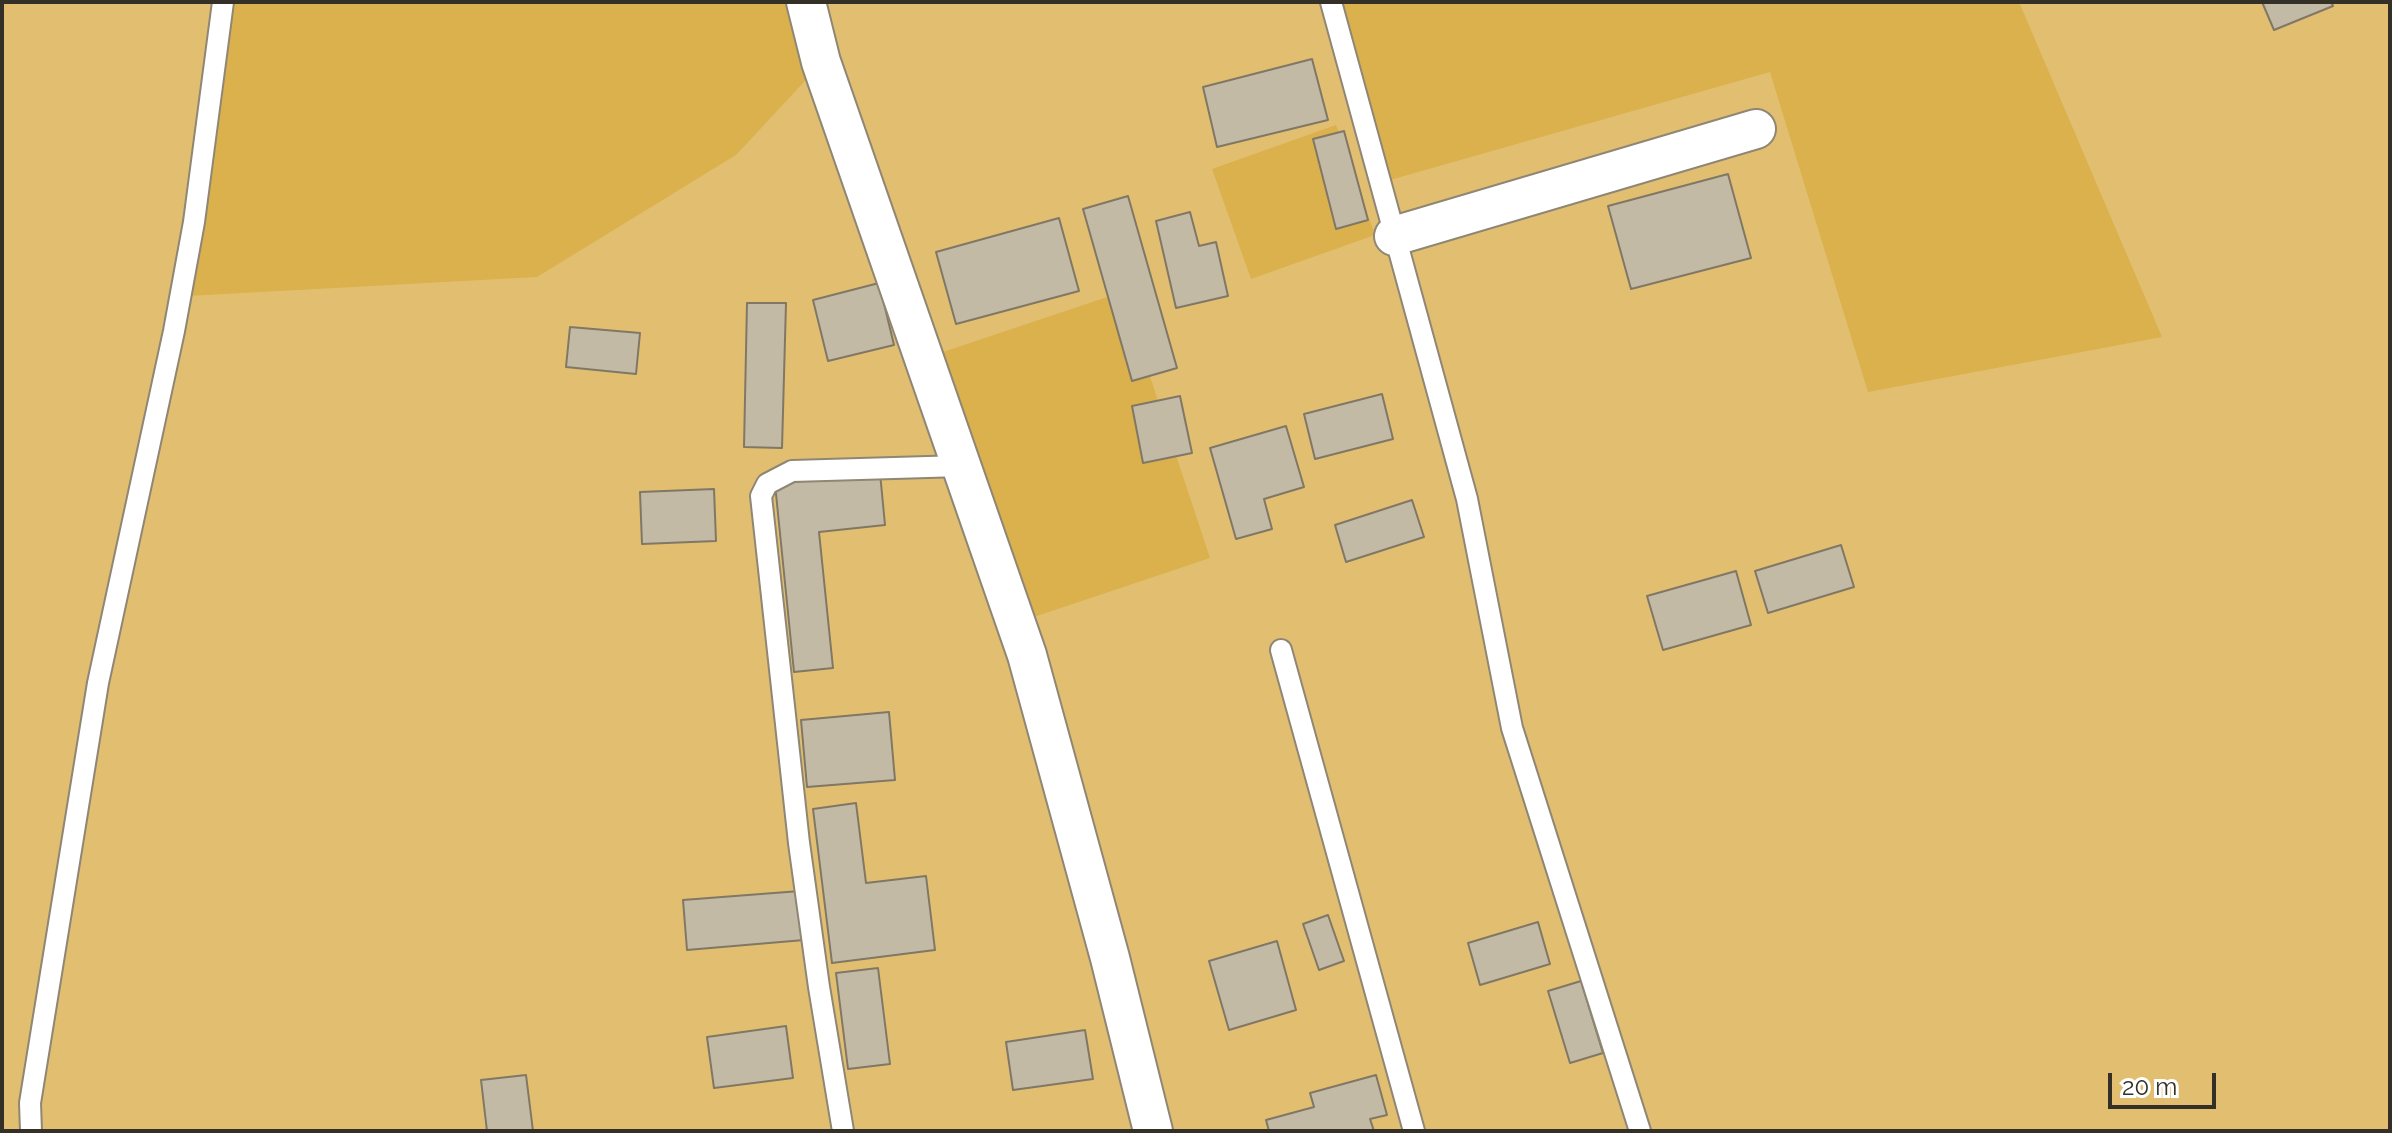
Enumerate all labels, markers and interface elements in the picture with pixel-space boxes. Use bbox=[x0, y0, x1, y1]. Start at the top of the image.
scale bar bbox=[2112, 1057, 2220, 1107]
text: 20 m bbox=[2122, 1072, 2177, 1101]

